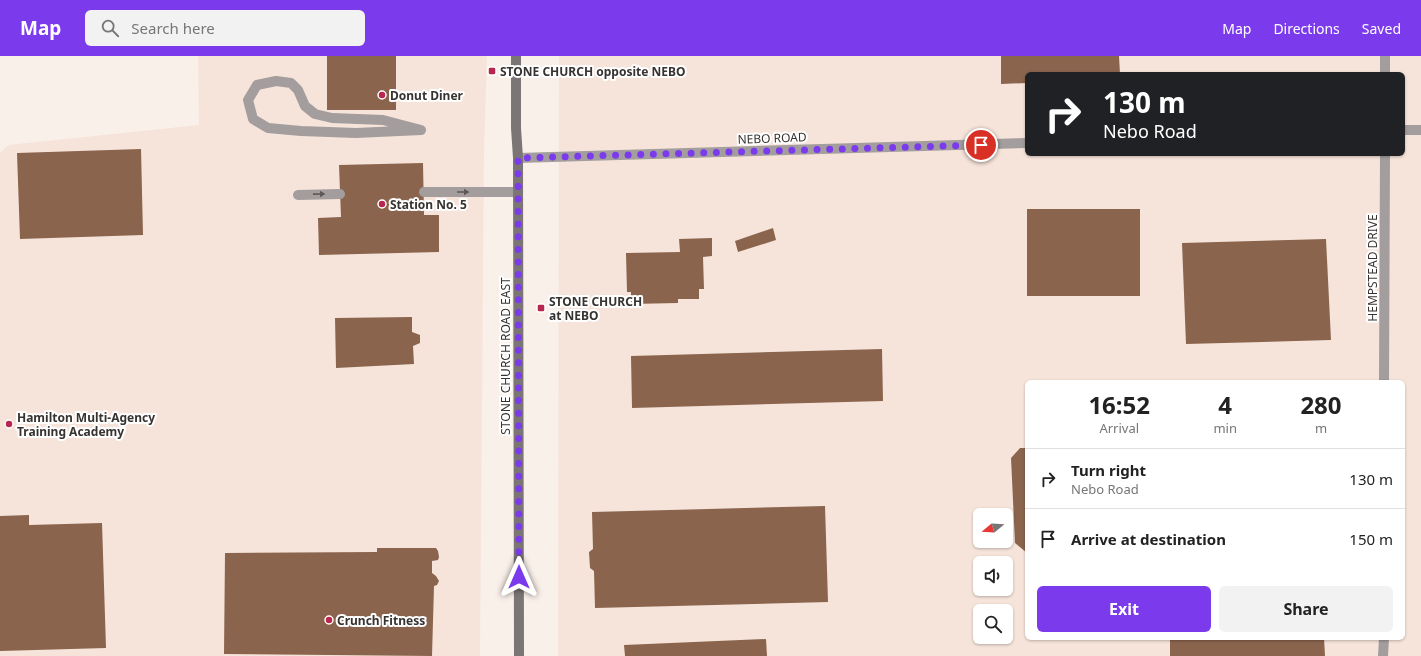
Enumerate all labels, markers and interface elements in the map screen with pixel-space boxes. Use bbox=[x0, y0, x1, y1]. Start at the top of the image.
search box bbox=[85, 10, 365, 46]
text: Map bbox=[20, 15, 61, 41]
icon: search bbox=[99, 17, 121, 39]
text: Search here bbox=[131, 18, 215, 38]
text: Map bbox=[1222, 19, 1251, 38]
text: Directions bbox=[1273, 19, 1340, 38]
text: Saved bbox=[1362, 19, 1401, 38]
place label: STONE CHURCH opposite NEBO bbox=[500, 63, 685, 80]
marker: STONE CHURCH opposite NEBO bbox=[487, 66, 497, 76]
text: 130 m bbox=[1103, 83, 1186, 121]
place label: Donut Diner bbox=[390, 87, 464, 104]
icon: right bbox=[1037, 88, 1089, 140]
marker: Donut Diner bbox=[377, 90, 387, 100]
text: Nebo Road bbox=[1103, 119, 1197, 143]
street label: NEBO ROAD bbox=[737, 128, 807, 148]
pin bbox=[964, 128, 998, 162]
icon: arrive bbox=[970, 134, 992, 156]
one-way arrow bbox=[457, 189, 470, 195]
one-way arrow bbox=[313, 191, 326, 197]
place label: Station No. 5 bbox=[390, 196, 467, 213]
marker: Station No. 5 bbox=[377, 199, 387, 209]
street label: HEMPSTEAD DRIVE bbox=[1364, 214, 1381, 322]
street label: STONE CHURCH ROAD EAST bbox=[497, 277, 514, 435]
place label: STONE CHURCH at NEBO bbox=[549, 293, 642, 324]
marker: STONE CHURCH at NEBO bbox=[536, 303, 546, 313]
text: 16:52 bbox=[1088, 388, 1150, 421]
text: 4 bbox=[1218, 388, 1232, 421]
text: 280 bbox=[1300, 388, 1342, 421]
place label: Hamilton Multi-Agency Training Academy bbox=[17, 409, 155, 440]
marker: Hamilton Multi-Agency Training Academy bbox=[4, 419, 14, 429]
text: Arrival bbox=[1099, 419, 1139, 437]
text: min bbox=[1213, 419, 1237, 437]
text: m bbox=[1315, 419, 1327, 437]
text: Turn right bbox=[1071, 460, 1146, 480]
icon: right bbox=[1037, 468, 1059, 490]
text: 130 m bbox=[1349, 469, 1393, 489]
text: Nebo Road bbox=[1071, 480, 1139, 498]
north arrow bbox=[973, 508, 1013, 548]
map controls bbox=[973, 508, 1013, 644]
icon: arrive bbox=[1037, 528, 1059, 550]
text: Arrive at destination bbox=[1071, 529, 1226, 549]
text: 150 m bbox=[1349, 529, 1393, 549]
position arrow bbox=[498, 556, 540, 598]
button: sound bbox=[973, 556, 1013, 596]
button: Exit bbox=[1037, 586, 1211, 632]
button: Share bbox=[1219, 586, 1393, 632]
button: search bbox=[973, 604, 1013, 644]
place label: Crunch Fitness bbox=[337, 612, 425, 629]
marker: Crunch Fitness bbox=[324, 615, 334, 625]

